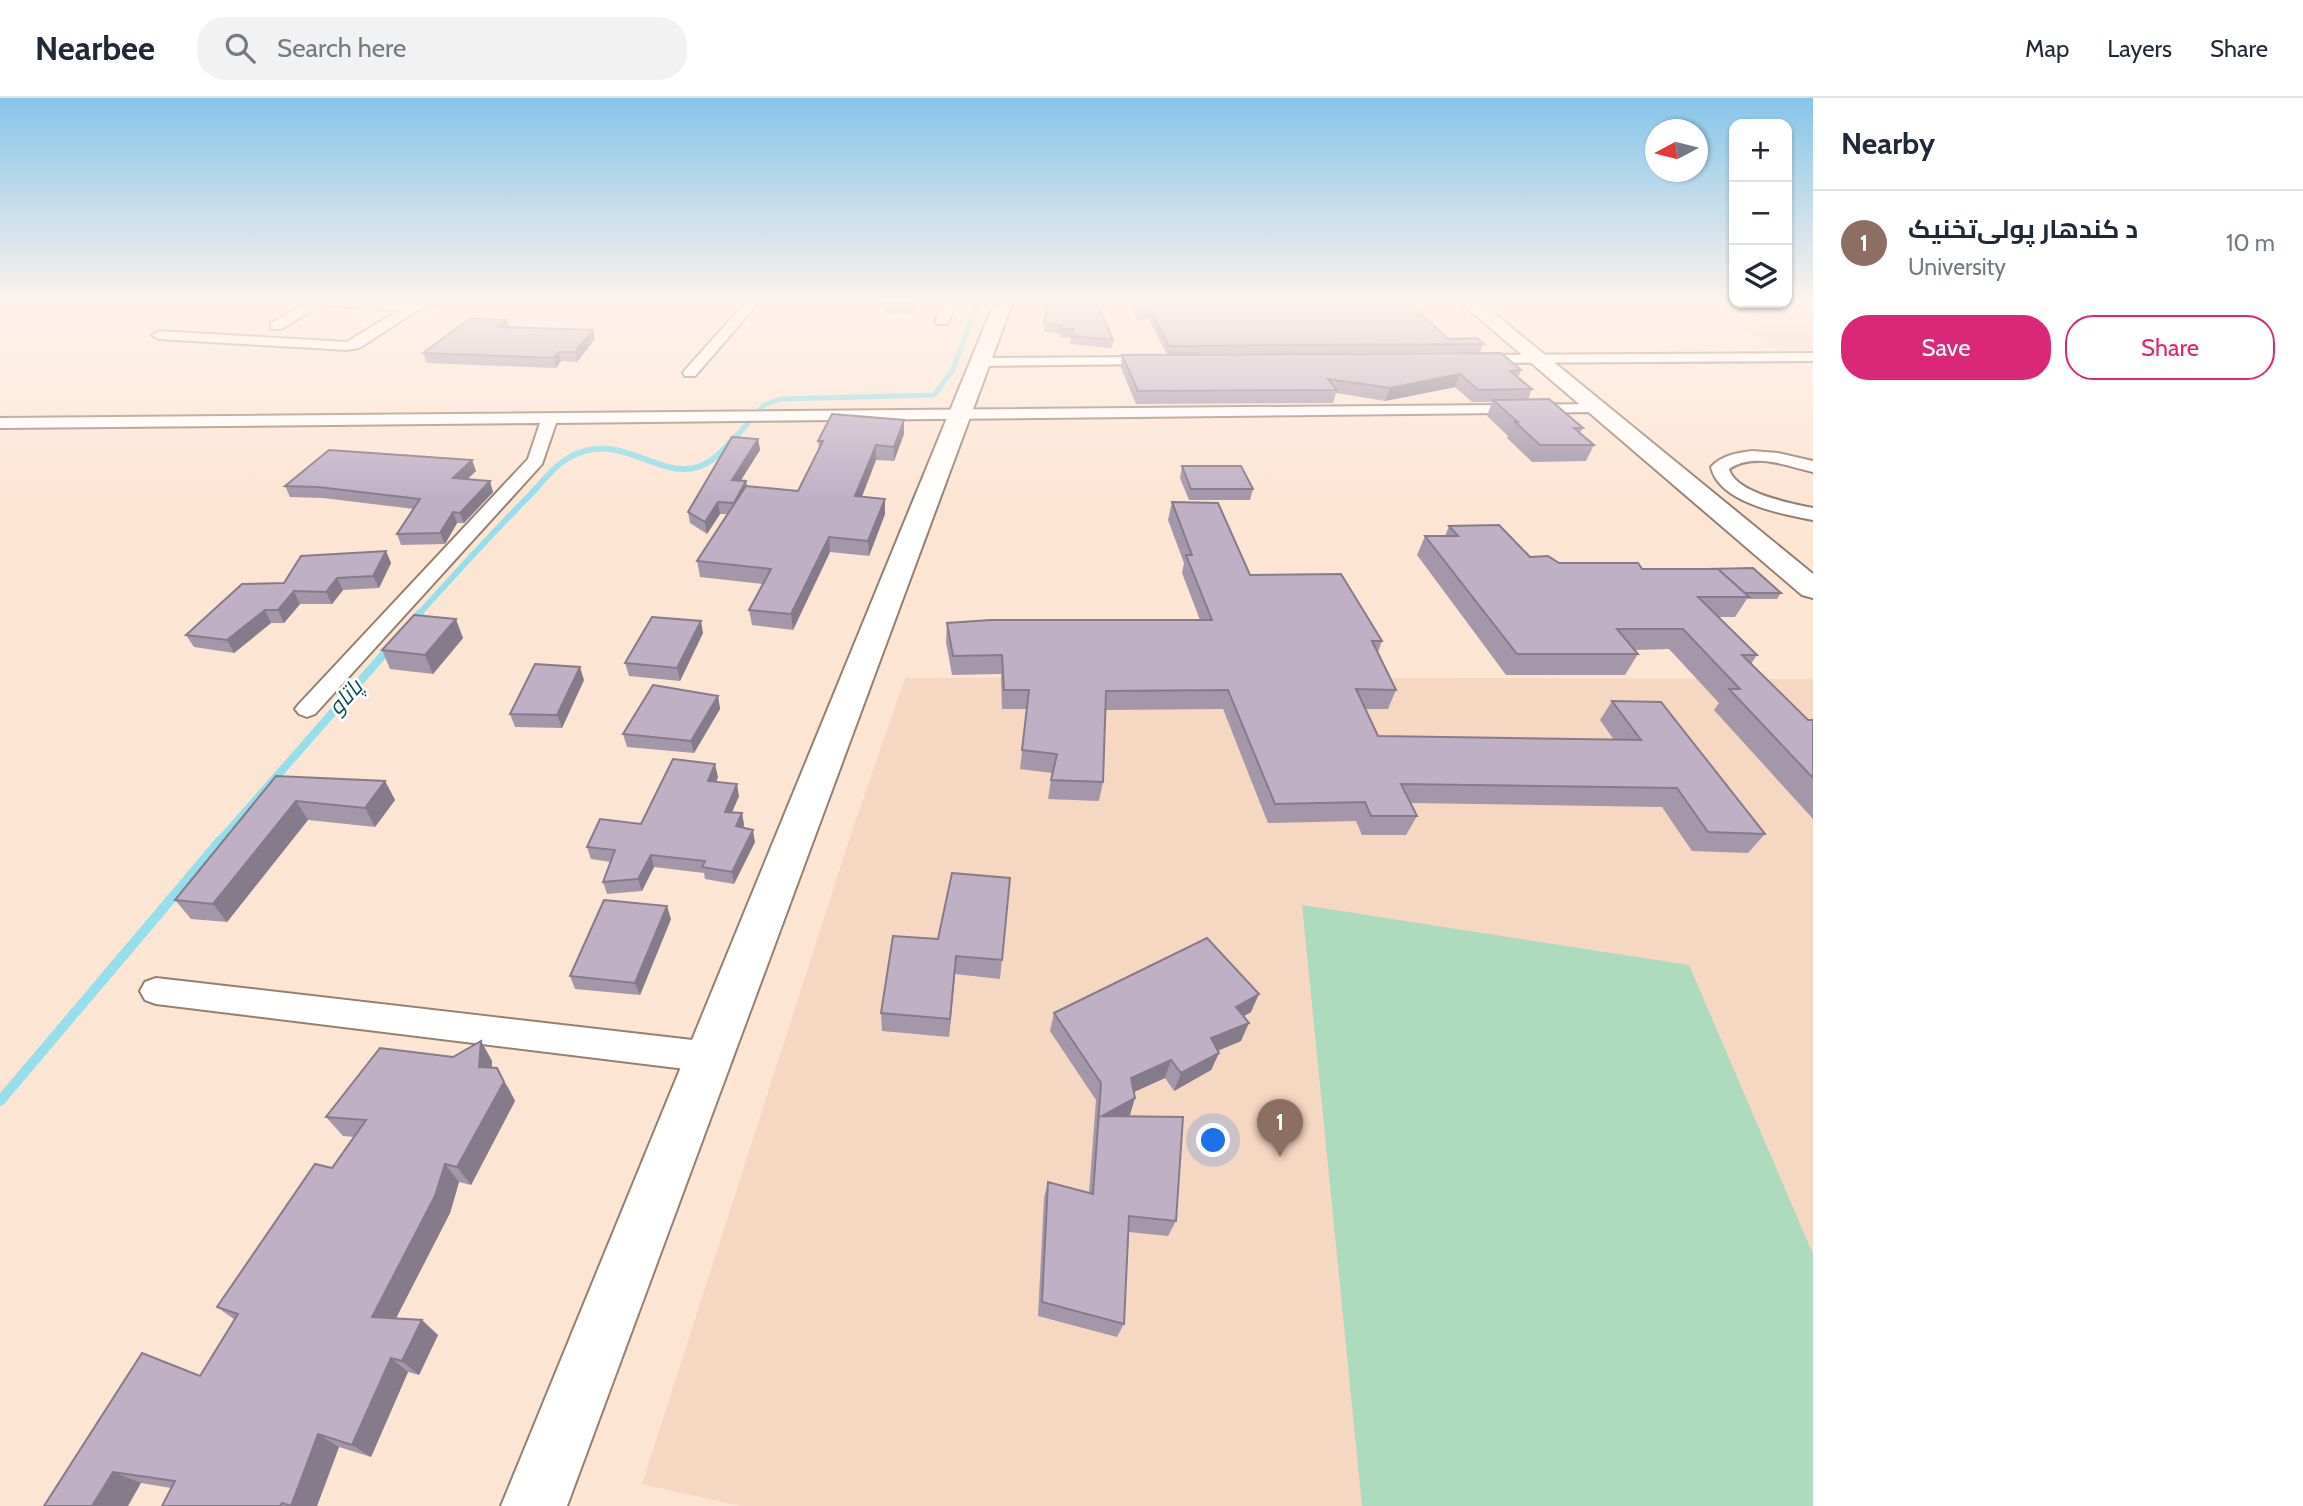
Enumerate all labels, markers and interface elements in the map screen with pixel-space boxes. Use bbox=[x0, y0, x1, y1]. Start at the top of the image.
search box bbox=[197, 17, 687, 80]
text: Nearbee bbox=[35, 28, 155, 68]
icon: search bbox=[221, 29, 259, 67]
text: Search here bbox=[277, 32, 406, 64]
text: Map bbox=[2025, 34, 2069, 63]
text: Layers bbox=[2107, 34, 2172, 63]
text: Share bbox=[2210, 34, 2268, 63]
north arrow bbox=[1645, 119, 1708, 182]
map controls bbox=[1729, 119, 1792, 308]
button: + bbox=[1729, 119, 1792, 182]
text: Nearby bbox=[1841, 125, 1935, 162]
button: − bbox=[1729, 182, 1792, 245]
text: د کندهار پولی‌تخنیک bbox=[1908, 213, 2138, 245]
text: 1 bbox=[1860, 229, 1868, 257]
text: 10 m bbox=[2226, 229, 2275, 257]
button: layers bbox=[1729, 245, 1792, 308]
text: University bbox=[1908, 253, 2006, 281]
button: Save bbox=[1841, 315, 2051, 380]
button: Share bbox=[2065, 315, 2275, 380]
water label: پاتاو bbox=[322, 672, 371, 722]
pin: 1 bbox=[1257, 1099, 1303, 1157]
your location bbox=[1196, 1123, 1230, 1157]

